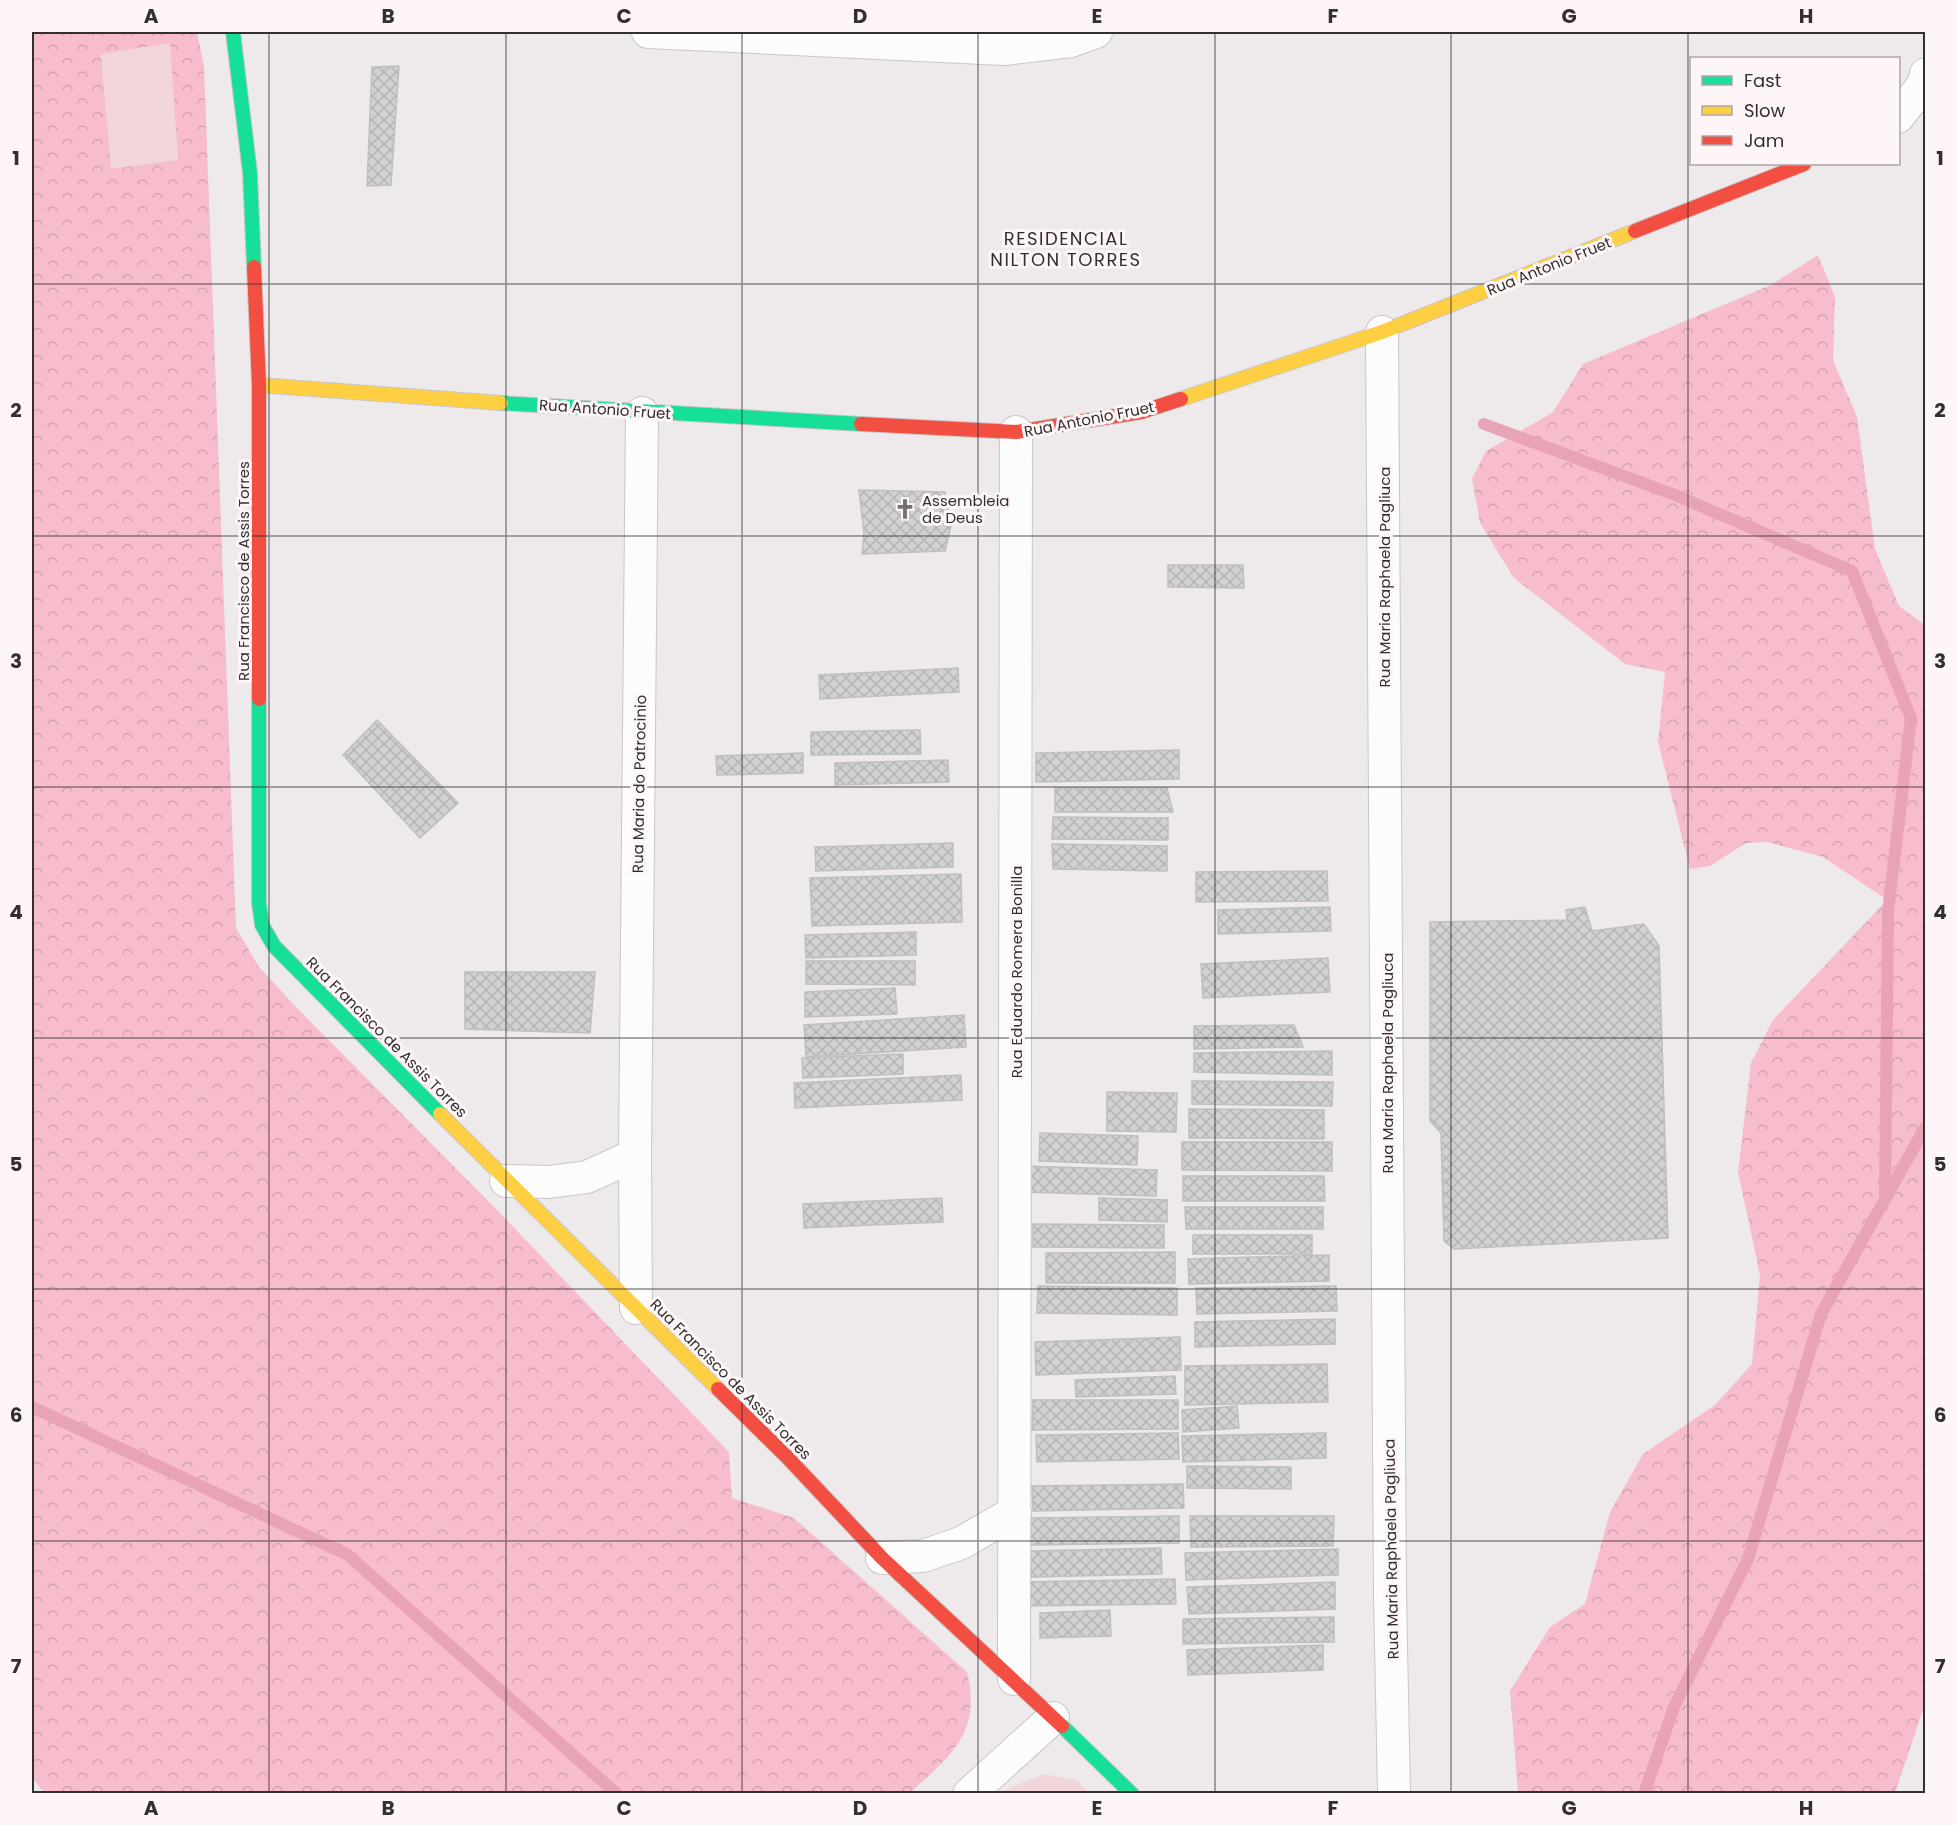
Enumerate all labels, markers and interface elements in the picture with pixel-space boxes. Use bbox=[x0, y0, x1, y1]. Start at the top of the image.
text: A bbox=[144, 2, 159, 30]
text: B bbox=[381, 2, 395, 30]
text: C bbox=[616, 2, 632, 30]
text: D bbox=[853, 2, 867, 30]
text: E bbox=[1092, 2, 1102, 30]
text: F bbox=[1328, 2, 1339, 30]
text: G bbox=[1561, 2, 1577, 30]
text: H bbox=[1799, 2, 1813, 30]
legend bbox=[1690, 57, 1900, 165]
text: Fast bbox=[1744, 68, 1781, 93]
text: Slow bbox=[1744, 98, 1786, 123]
text: Jam bbox=[1744, 128, 1784, 153]
text: 1 bbox=[12, 144, 20, 172]
text: 1 bbox=[1936, 144, 1944, 172]
district label: RESIDENCIAL NILTON TORRES bbox=[990, 226, 1142, 272]
street label: Rua Antonio Fruet bbox=[1484, 232, 1614, 300]
street label: Rua Antonio Fruet bbox=[538, 394, 672, 424]
text: 2 bbox=[10, 396, 22, 424]
street label: Rua Antonio Fruet bbox=[1022, 396, 1156, 442]
text: 2 bbox=[1934, 396, 1946, 424]
street label: Rua Francisco de Assis Torres bbox=[233, 461, 254, 681]
street label: Rua Maria Raphaela Pagliuca bbox=[1374, 467, 1395, 687]
place label: Assembleia de Deus bbox=[922, 490, 1009, 528]
church icon: Assembleia de Deus bbox=[893, 497, 917, 521]
text: 3 bbox=[10, 647, 22, 675]
text: 3 bbox=[1934, 647, 1946, 675]
street label: Rua Maria do Patrocinio bbox=[627, 695, 651, 873]
street label: Rua Eduardo Romera Bonilla bbox=[1006, 866, 1027, 1078]
text: 4 bbox=[9, 898, 23, 926]
text: 4 bbox=[1933, 898, 1947, 926]
street label: Rua Francisco de Assis Torres bbox=[302, 952, 472, 1122]
street label: Rua Maria Raphaela Pagliuca bbox=[1377, 953, 1398, 1173]
text: 5 bbox=[10, 1150, 23, 1178]
text: 5 bbox=[1934, 1150, 1947, 1178]
street label: Rua Francisco de Assis Torres bbox=[646, 1294, 816, 1464]
text: 6 bbox=[10, 1401, 22, 1429]
text: 6 bbox=[1934, 1401, 1946, 1429]
street label: Rua Maria Raphaela Pagliuca bbox=[1379, 1438, 1403, 1660]
text: 7 bbox=[11, 1652, 22, 1680]
text: 7 bbox=[1935, 1652, 1946, 1680]
text: A bbox=[144, 1794, 159, 1822]
text: B bbox=[381, 1794, 395, 1822]
text: C bbox=[616, 1794, 632, 1822]
text: D bbox=[853, 1794, 867, 1822]
text: E bbox=[1092, 1794, 1102, 1822]
text: F bbox=[1328, 1794, 1339, 1822]
text: G bbox=[1561, 1794, 1577, 1822]
text: H bbox=[1799, 1794, 1813, 1822]

